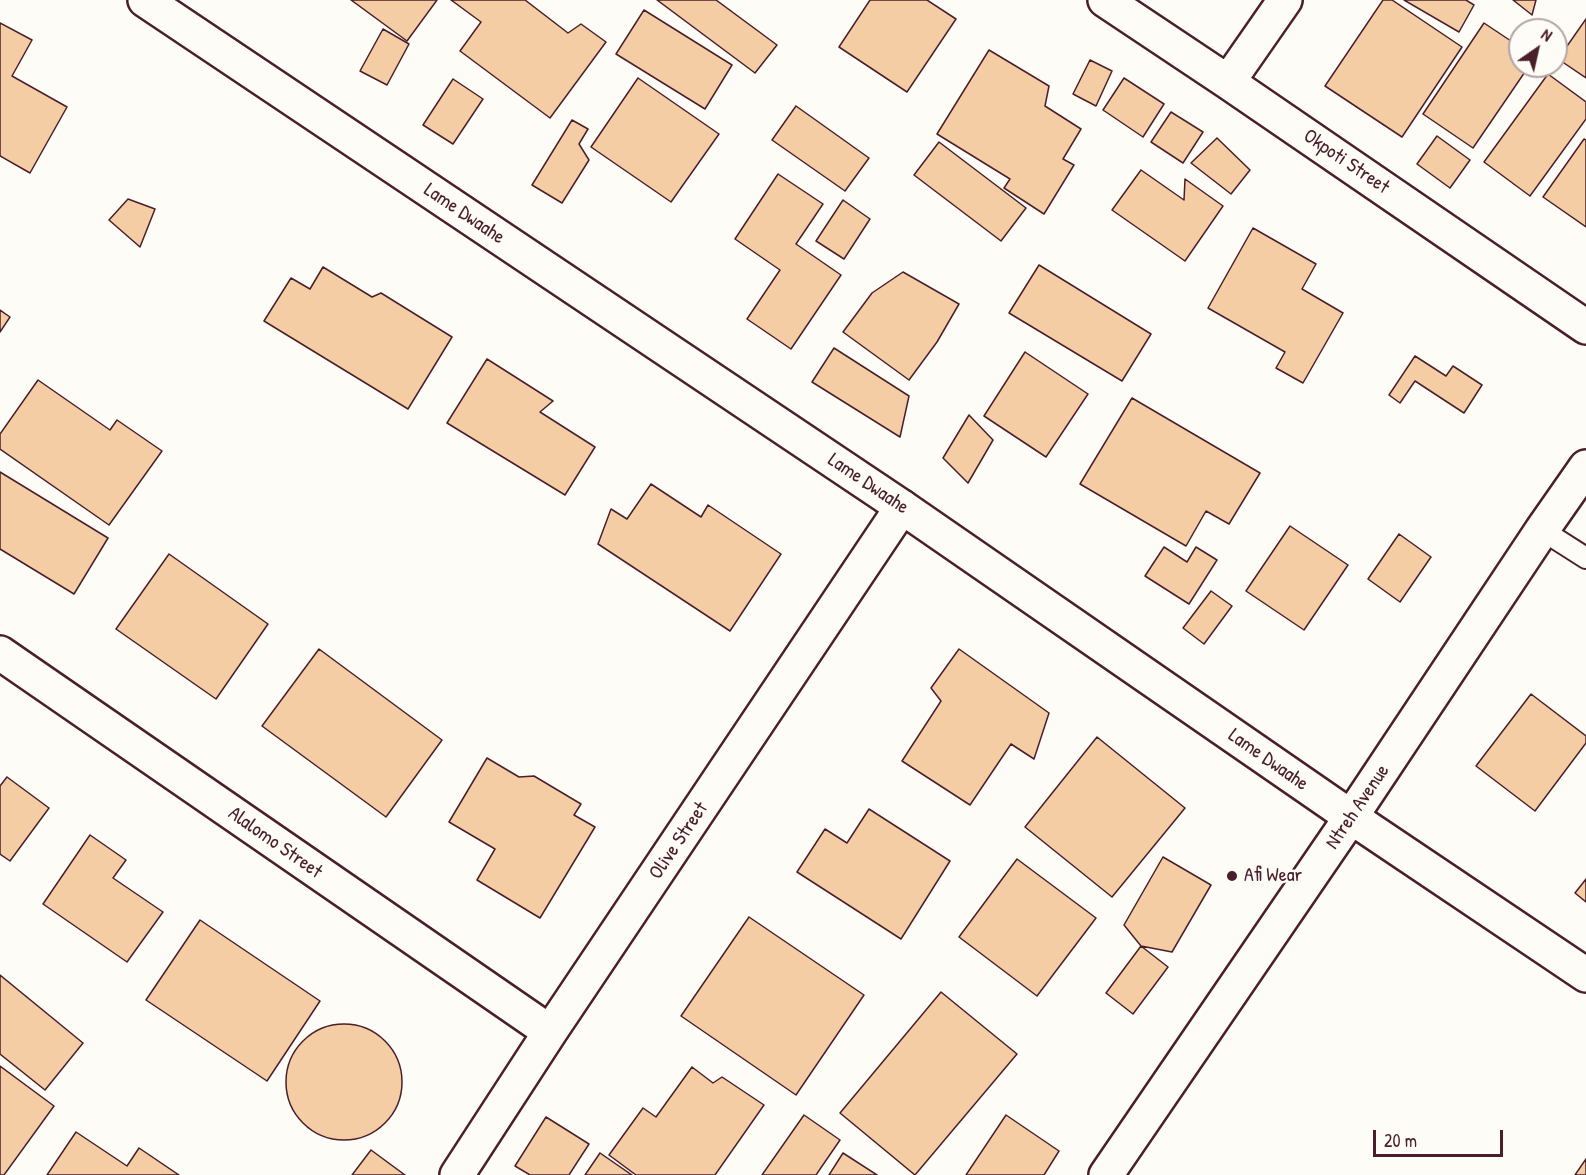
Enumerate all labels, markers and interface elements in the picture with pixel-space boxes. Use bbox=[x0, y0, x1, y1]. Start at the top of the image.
north arrow bbox=[1508, 18, 1568, 78]
text: N bbox=[1537, 23, 1557, 46]
street label: Okpoti Street bbox=[1298, 124, 1394, 200]
street label: Lame Dwaahe bbox=[419, 178, 509, 250]
street label: Lame Dwaahe bbox=[823, 448, 913, 520]
street label: Lame Dwaahe bbox=[1223, 724, 1313, 796]
street label: Ntreh Avenue bbox=[1321, 760, 1395, 854]
street label: Olive Street bbox=[644, 798, 714, 884]
street label: Alalomo Street bbox=[223, 802, 327, 884]
place label: Afi Wear bbox=[1244, 864, 1302, 888]
marker: Afi Wear bbox=[1225, 869, 1239, 883]
scale bar bbox=[1376, 1118, 1506, 1156]
text: 20 m bbox=[1384, 1128, 1417, 1153]

